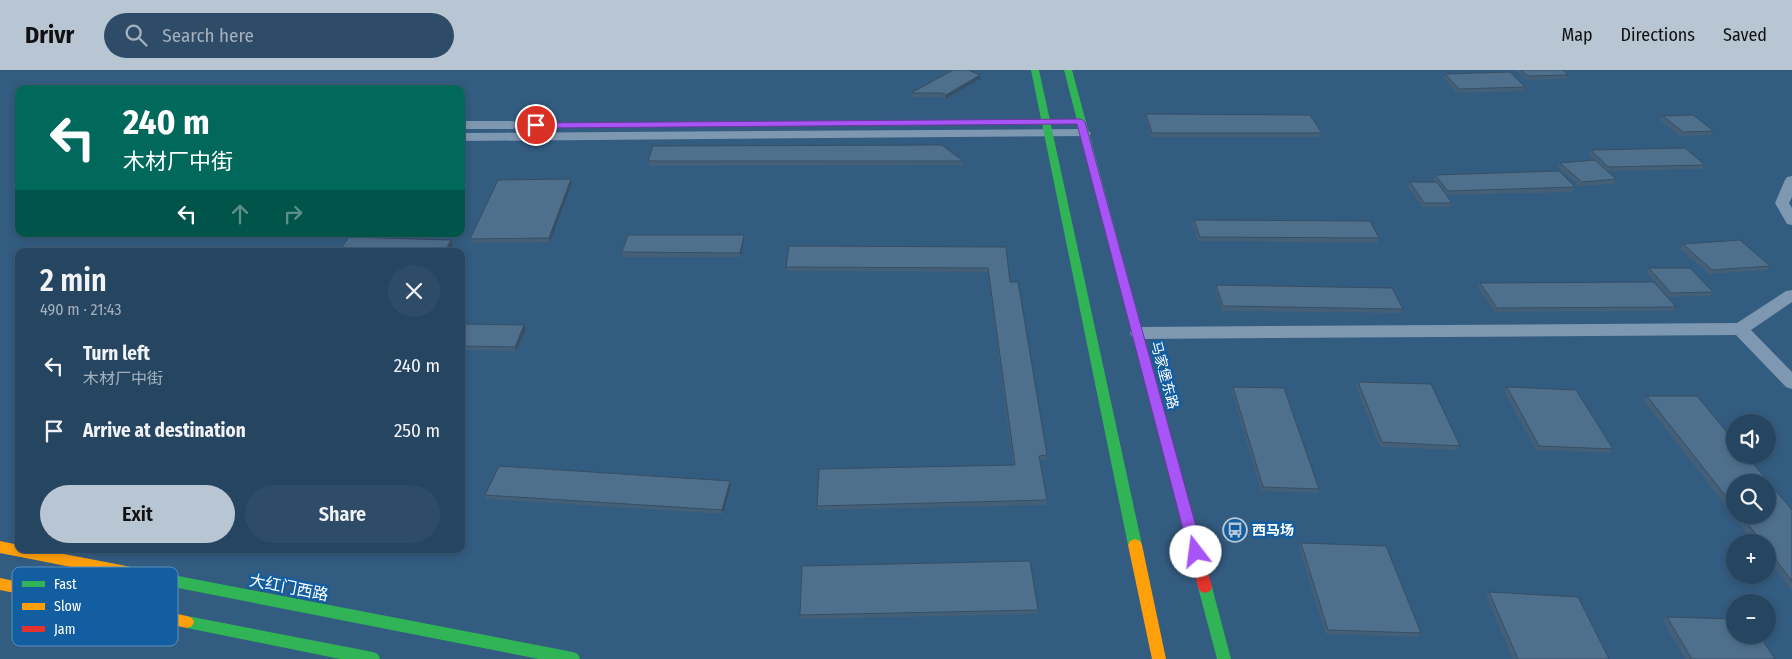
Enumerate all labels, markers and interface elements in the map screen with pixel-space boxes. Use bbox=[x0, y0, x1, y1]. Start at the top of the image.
search box bbox=[104, 13, 454, 58]
text: Drivr bbox=[25, 21, 74, 49]
icon: search bbox=[122, 21, 150, 49]
text: Search here bbox=[162, 24, 254, 47]
text: Map bbox=[1561, 24, 1593, 46]
text: Directions bbox=[1621, 24, 1695, 46]
text: Saved bbox=[1723, 24, 1767, 46]
text: 240 m bbox=[123, 101, 210, 143]
pin bbox=[515, 104, 557, 146]
icon: left bbox=[40, 105, 105, 170]
icon: arrive bbox=[522, 111, 550, 139]
text: 木材厂中街 bbox=[123, 148, 233, 175]
icon: left bbox=[173, 200, 201, 228]
icon: ahead bbox=[226, 200, 254, 228]
icon: right bbox=[279, 200, 307, 228]
text: 2 min bbox=[40, 263, 107, 299]
button: close bbox=[388, 265, 440, 317]
text: 490 m · 21:43 bbox=[40, 300, 122, 319]
street label: 马家堡东路 bbox=[1147, 339, 1182, 411]
text: Turn left bbox=[83, 342, 150, 365]
icon: left bbox=[40, 352, 68, 380]
text: 240 m bbox=[394, 354, 440, 377]
text: 木材厂中街 bbox=[83, 369, 163, 388]
map controls bbox=[1726, 414, 1776, 644]
button: sound bbox=[1726, 414, 1776, 464]
icon: arrive bbox=[40, 417, 68, 445]
text: Arrive at destination bbox=[83, 419, 246, 442]
text: 250 m bbox=[394, 419, 440, 442]
button: search bbox=[1726, 474, 1776, 524]
button: Exit bbox=[40, 485, 235, 543]
button: Share bbox=[245, 485, 440, 543]
bus stop icon: 西马场 bbox=[1222, 517, 1248, 543]
place label: 西马场 bbox=[1252, 522, 1294, 539]
position arrow bbox=[1169, 525, 1221, 577]
button: + bbox=[1726, 534, 1776, 584]
legend bbox=[12, 567, 178, 646]
street label: 大红门西路 bbox=[248, 571, 330, 604]
text: Fast bbox=[54, 576, 77, 593]
button: − bbox=[1726, 594, 1776, 644]
text: Slow bbox=[54, 598, 81, 615]
text: Jam bbox=[54, 621, 75, 638]

